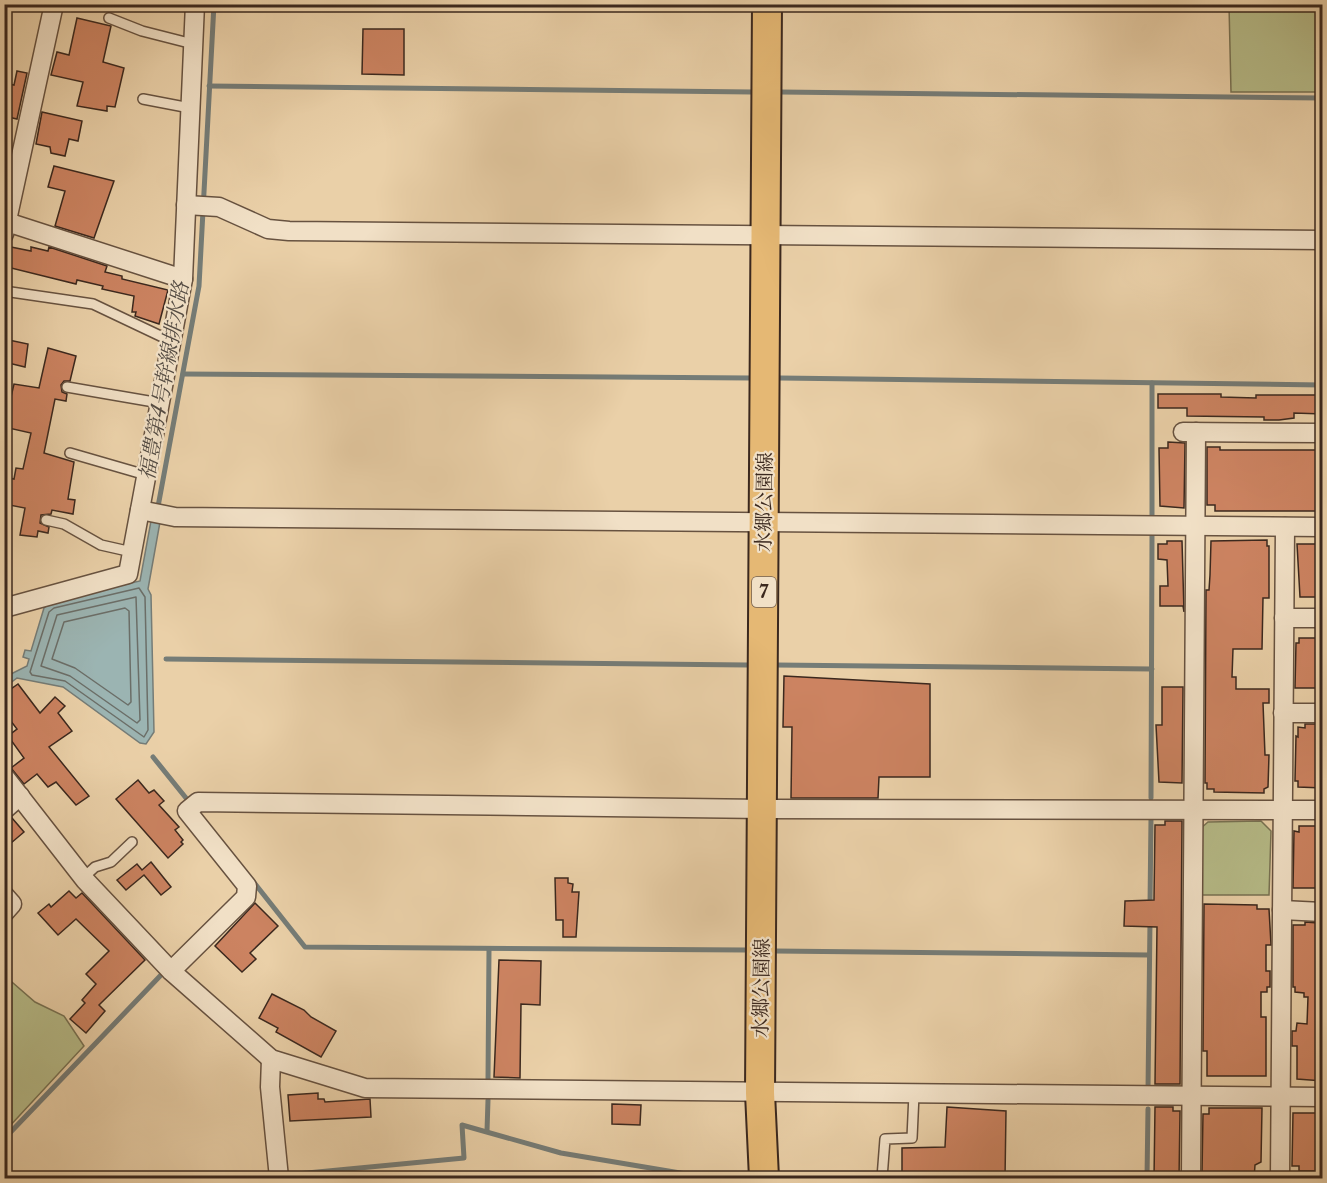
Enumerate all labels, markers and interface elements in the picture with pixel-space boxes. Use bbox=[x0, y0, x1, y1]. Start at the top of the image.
water label: 福豊第4号幹線排水路 bbox=[134, 278, 194, 482]
street label: 水郷公園線 bbox=[751, 452, 777, 552]
road number: 7 bbox=[752, 577, 776, 607]
street label: 水郷公園線 bbox=[748, 938, 774, 1038]

